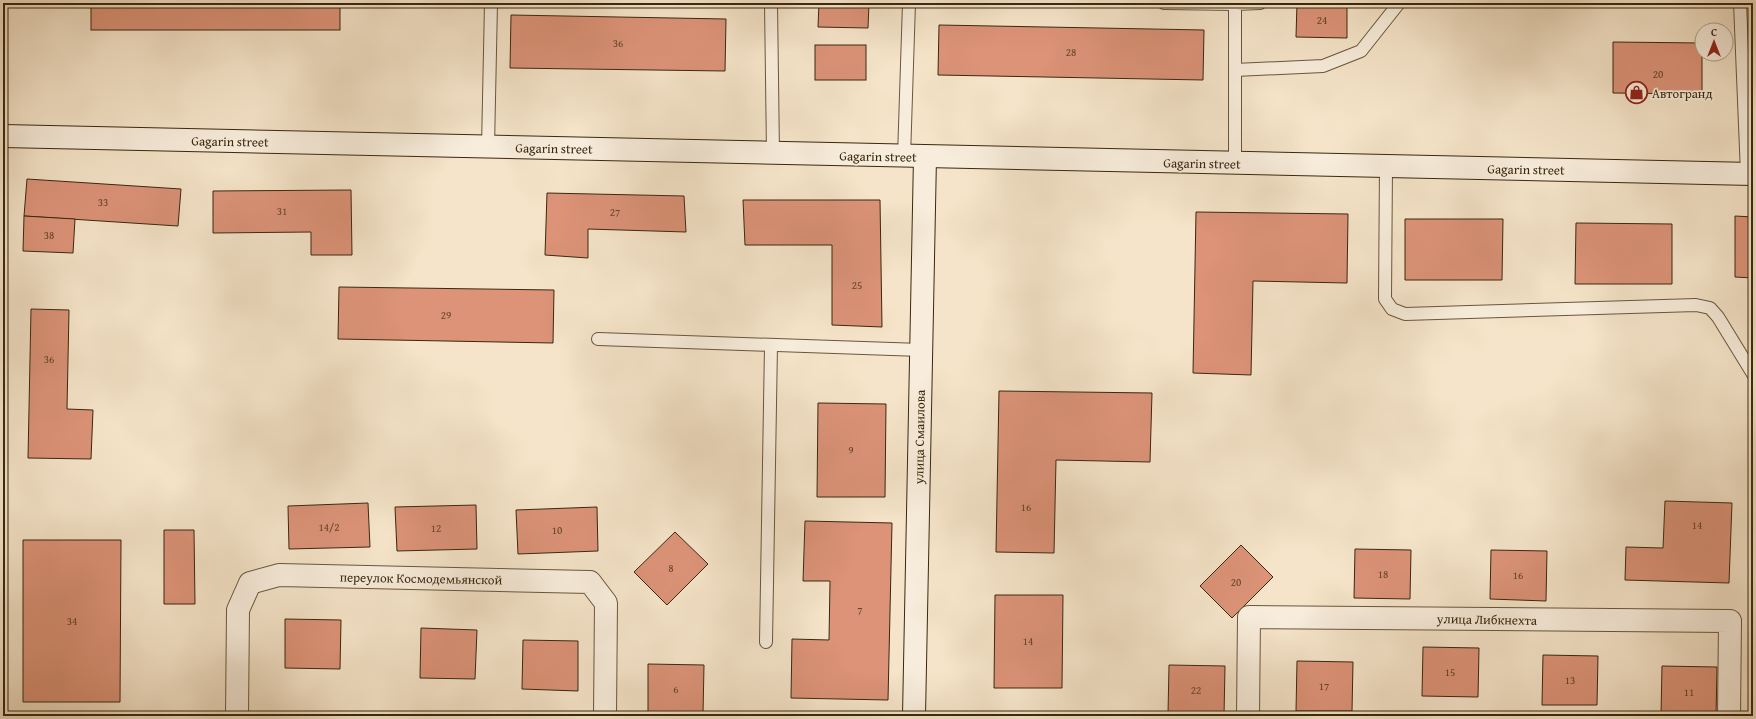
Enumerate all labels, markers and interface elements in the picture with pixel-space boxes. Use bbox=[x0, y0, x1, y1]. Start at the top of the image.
house number: 24 bbox=[1317, 12, 1327, 28]
north arrow bbox=[1694, 22, 1734, 62]
text: С bbox=[1711, 24, 1717, 40]
house number: 36 bbox=[613, 35, 623, 51]
house number: 28 bbox=[1066, 44, 1076, 60]
house number: 20 bbox=[1653, 66, 1663, 82]
shop icon: Автогранд bbox=[1624, 80, 1650, 106]
place label: Автогранд bbox=[1652, 84, 1712, 103]
street label: Gagarin street bbox=[191, 131, 269, 152]
street label: Gagarin street bbox=[515, 138, 593, 159]
street label: Gagarin street bbox=[839, 146, 917, 167]
street label: Gagarin street bbox=[1163, 153, 1241, 174]
street label: Gagarin street bbox=[1487, 159, 1565, 180]
house number: 33 bbox=[98, 194, 108, 210]
house number: 31 bbox=[277, 203, 287, 219]
house number: 27 bbox=[610, 204, 620, 220]
house number: 38 bbox=[44, 227, 54, 243]
house number: 25 bbox=[852, 277, 862, 293]
house number: 29 bbox=[441, 307, 451, 323]
house number: 36 bbox=[44, 351, 54, 367]
street label: улица Смаилова bbox=[909, 389, 930, 485]
house number: 9 bbox=[848, 442, 854, 458]
house number: 16 bbox=[1021, 499, 1031, 515]
house number: 14 bbox=[1692, 517, 1702, 533]
house number: 14/2 bbox=[318, 519, 340, 535]
house number: 12 bbox=[431, 520, 441, 536]
house number: 10 bbox=[552, 522, 562, 538]
house number: 8 bbox=[668, 560, 674, 576]
house number: 18 bbox=[1378, 566, 1388, 582]
house number: 16 bbox=[1513, 567, 1523, 583]
street label: переулок Космодемьянской bbox=[340, 568, 503, 589]
house number: 20 bbox=[1231, 574, 1241, 590]
house number: 7 bbox=[857, 602, 863, 618]
street label: улица Либкнехта bbox=[1436, 609, 1538, 630]
house number: 34 bbox=[67, 613, 77, 629]
house number: 14 bbox=[1023, 633, 1033, 649]
house number: 15 bbox=[1445, 664, 1455, 680]
house number: 13 bbox=[1565, 672, 1575, 688]
house number: 17 bbox=[1319, 678, 1329, 694]
house number: 6 bbox=[673, 681, 679, 697]
house number: 22 bbox=[1191, 682, 1201, 698]
house number: 11 bbox=[1684, 684, 1694, 700]

